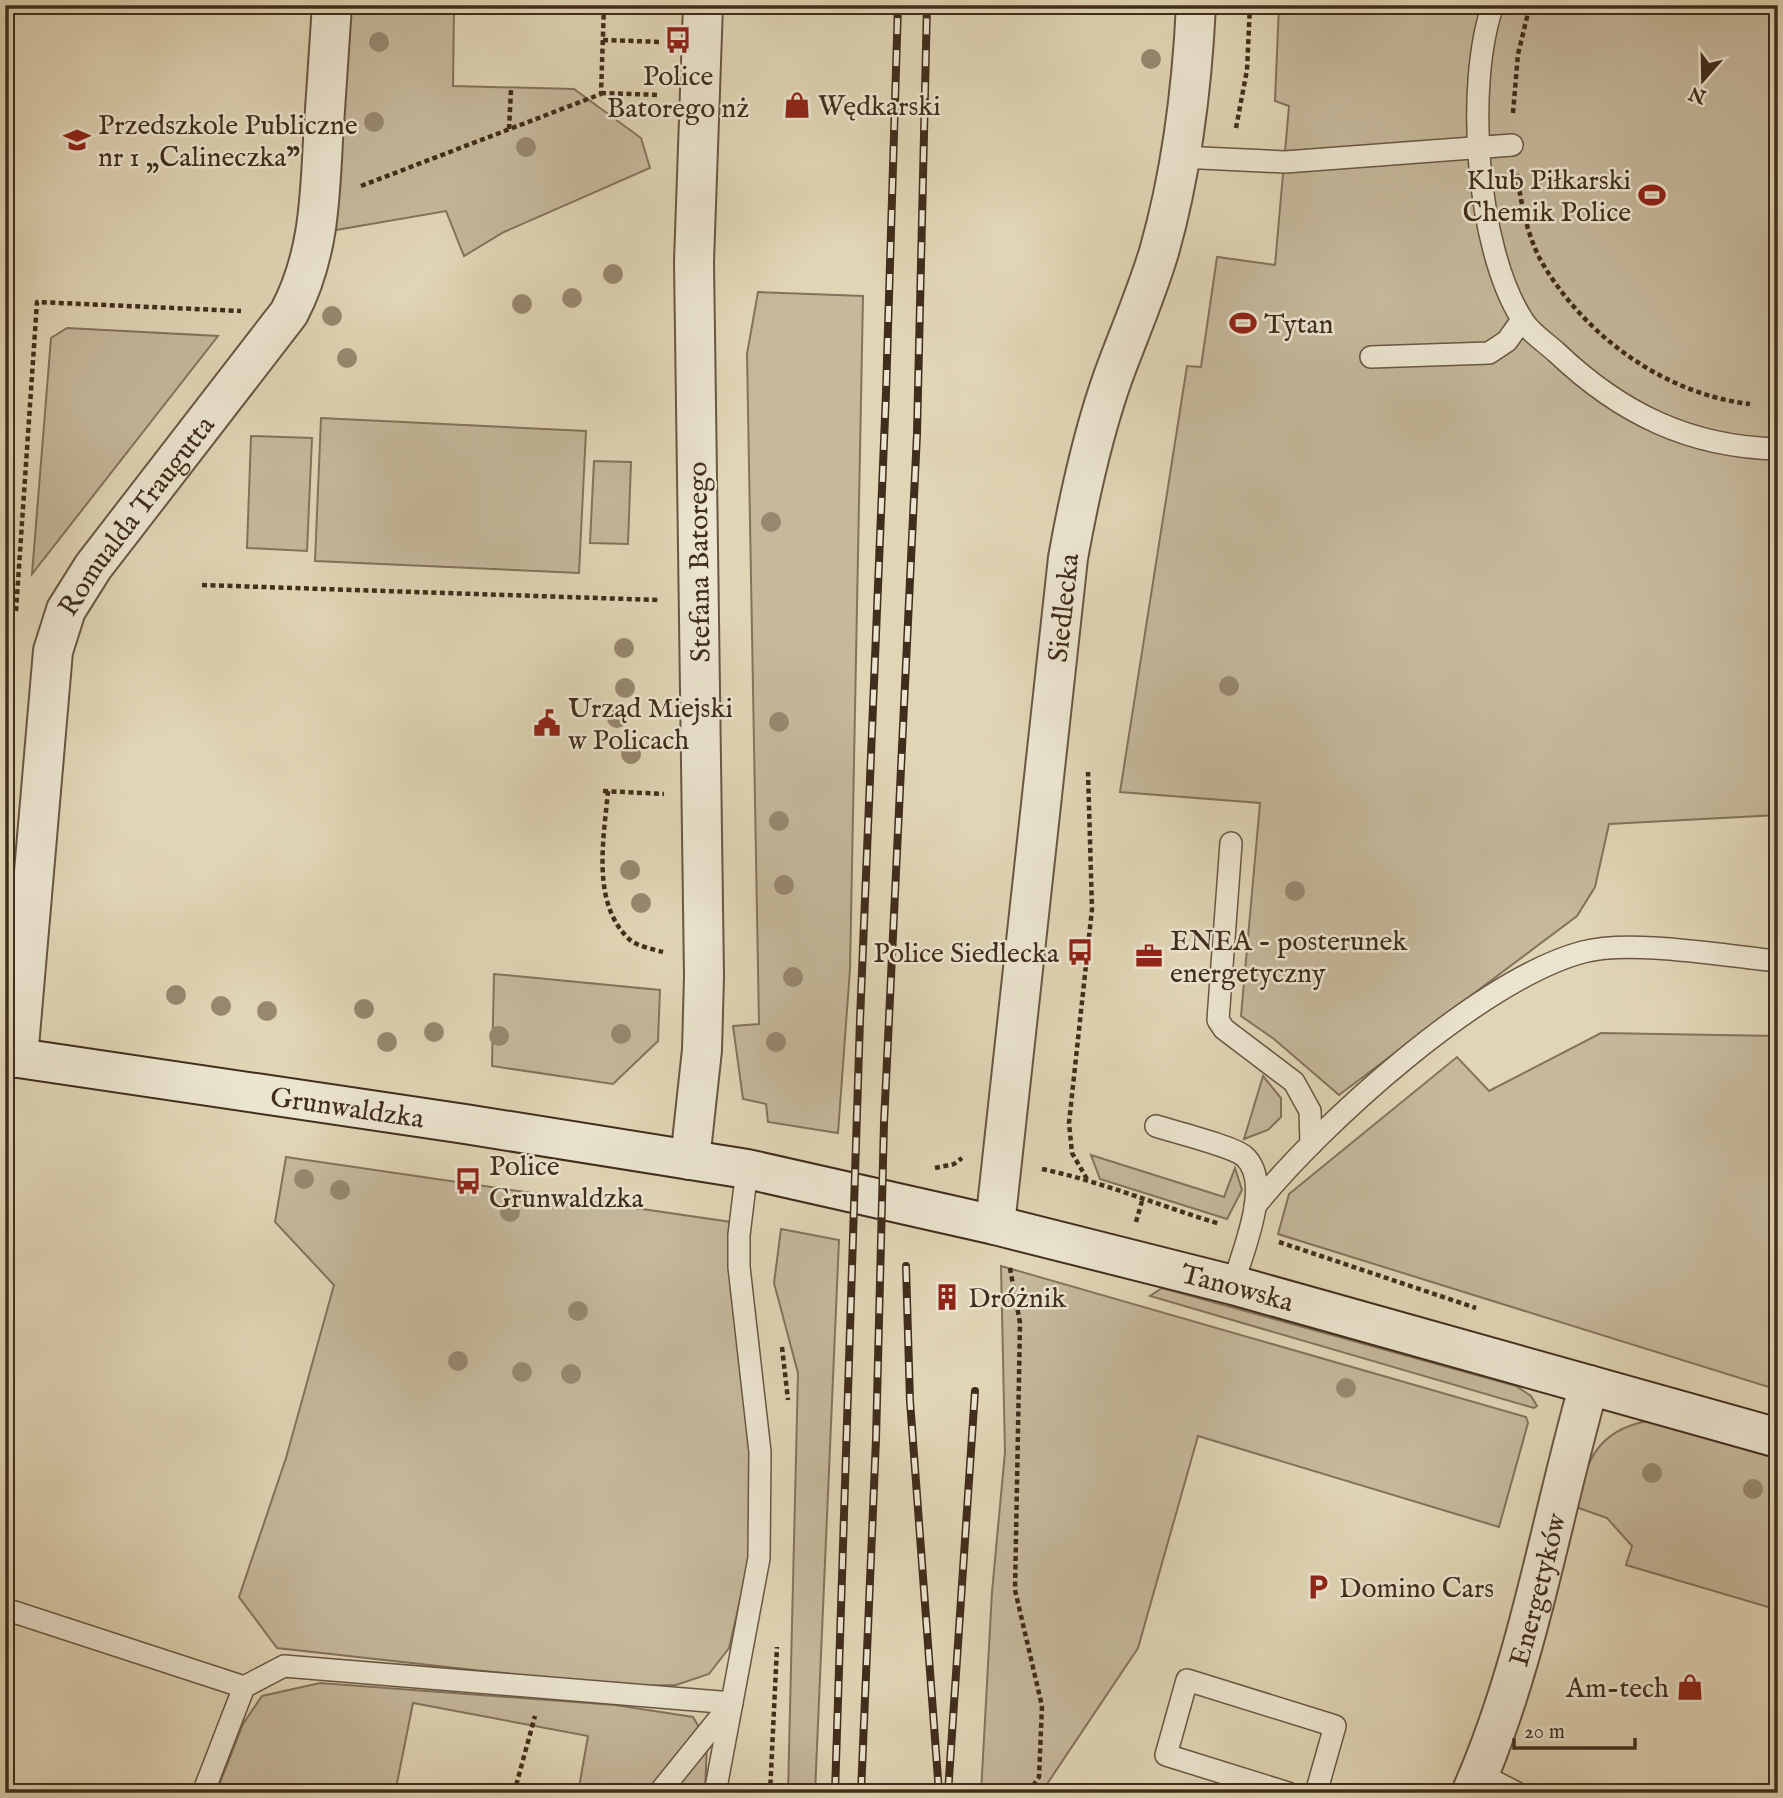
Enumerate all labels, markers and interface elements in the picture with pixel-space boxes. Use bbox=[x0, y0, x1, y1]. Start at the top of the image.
bus stop icon: Police Batorego nż bbox=[663, 25, 693, 55]
north arrow bbox=[1668, 46, 1738, 116]
place label: Police Batorego nż bbox=[607, 60, 749, 127]
text: N bbox=[1686, 80, 1711, 109]
shop icon: Wędkarski bbox=[782, 90, 812, 120]
place label: Wędkarski bbox=[818, 90, 941, 125]
place label: Przedszkole Publiczne nr 1 „Calineczka” bbox=[98, 109, 358, 176]
school or university icon: Przedszkole Publiczne nr 1 „Calineczka” bbox=[62, 125, 92, 155]
place label: Klub Piłkarski Chemik Police bbox=[1463, 164, 1631, 231]
sports icon: Klub Piłkarski Chemik Police bbox=[1637, 180, 1667, 210]
sports icon: Tytan bbox=[1228, 308, 1258, 338]
place label: Tytan bbox=[1264, 308, 1334, 343]
street label: Romualda Traugutta bbox=[52, 409, 224, 623]
street label: Stefana Batorego bbox=[681, 461, 720, 663]
street label: Siedlecka bbox=[1042, 551, 1088, 664]
place label: Urząd Miejski w Policach bbox=[568, 692, 733, 759]
public building icon: Urząd Miejski w Policach bbox=[532, 708, 562, 738]
place label: ENEA - posterunek energetyczny bbox=[1170, 925, 1408, 992]
place label: Police Siedlecka bbox=[873, 937, 1060, 972]
bus stop icon: Police Siedlecka bbox=[1065, 937, 1095, 967]
office icon: ENEA - posterunek energetyczny bbox=[1134, 941, 1164, 971]
street label: Grunwaldzka bbox=[268, 1080, 427, 1138]
place label: Police Grunwaldzka bbox=[489, 1150, 645, 1217]
bus stop icon: Police Grunwaldzka bbox=[453, 1166, 483, 1196]
street label: Tanowska bbox=[1177, 1258, 1298, 1321]
building icon: Dróżnik bbox=[932, 1282, 962, 1312]
place label: Dróżnik bbox=[968, 1282, 1067, 1317]
street label: Energetyków bbox=[1503, 1510, 1576, 1671]
parking icon: Domino Cars bbox=[1303, 1572, 1333, 1602]
place label: Domino Cars bbox=[1339, 1572, 1494, 1607]
place label: Am-tech bbox=[1565, 1672, 1669, 1707]
shop icon: Am-tech bbox=[1675, 1672, 1705, 1702]
scale bar bbox=[1514, 1707, 1634, 1751]
text: 20 m bbox=[1524, 1719, 1565, 1746]

